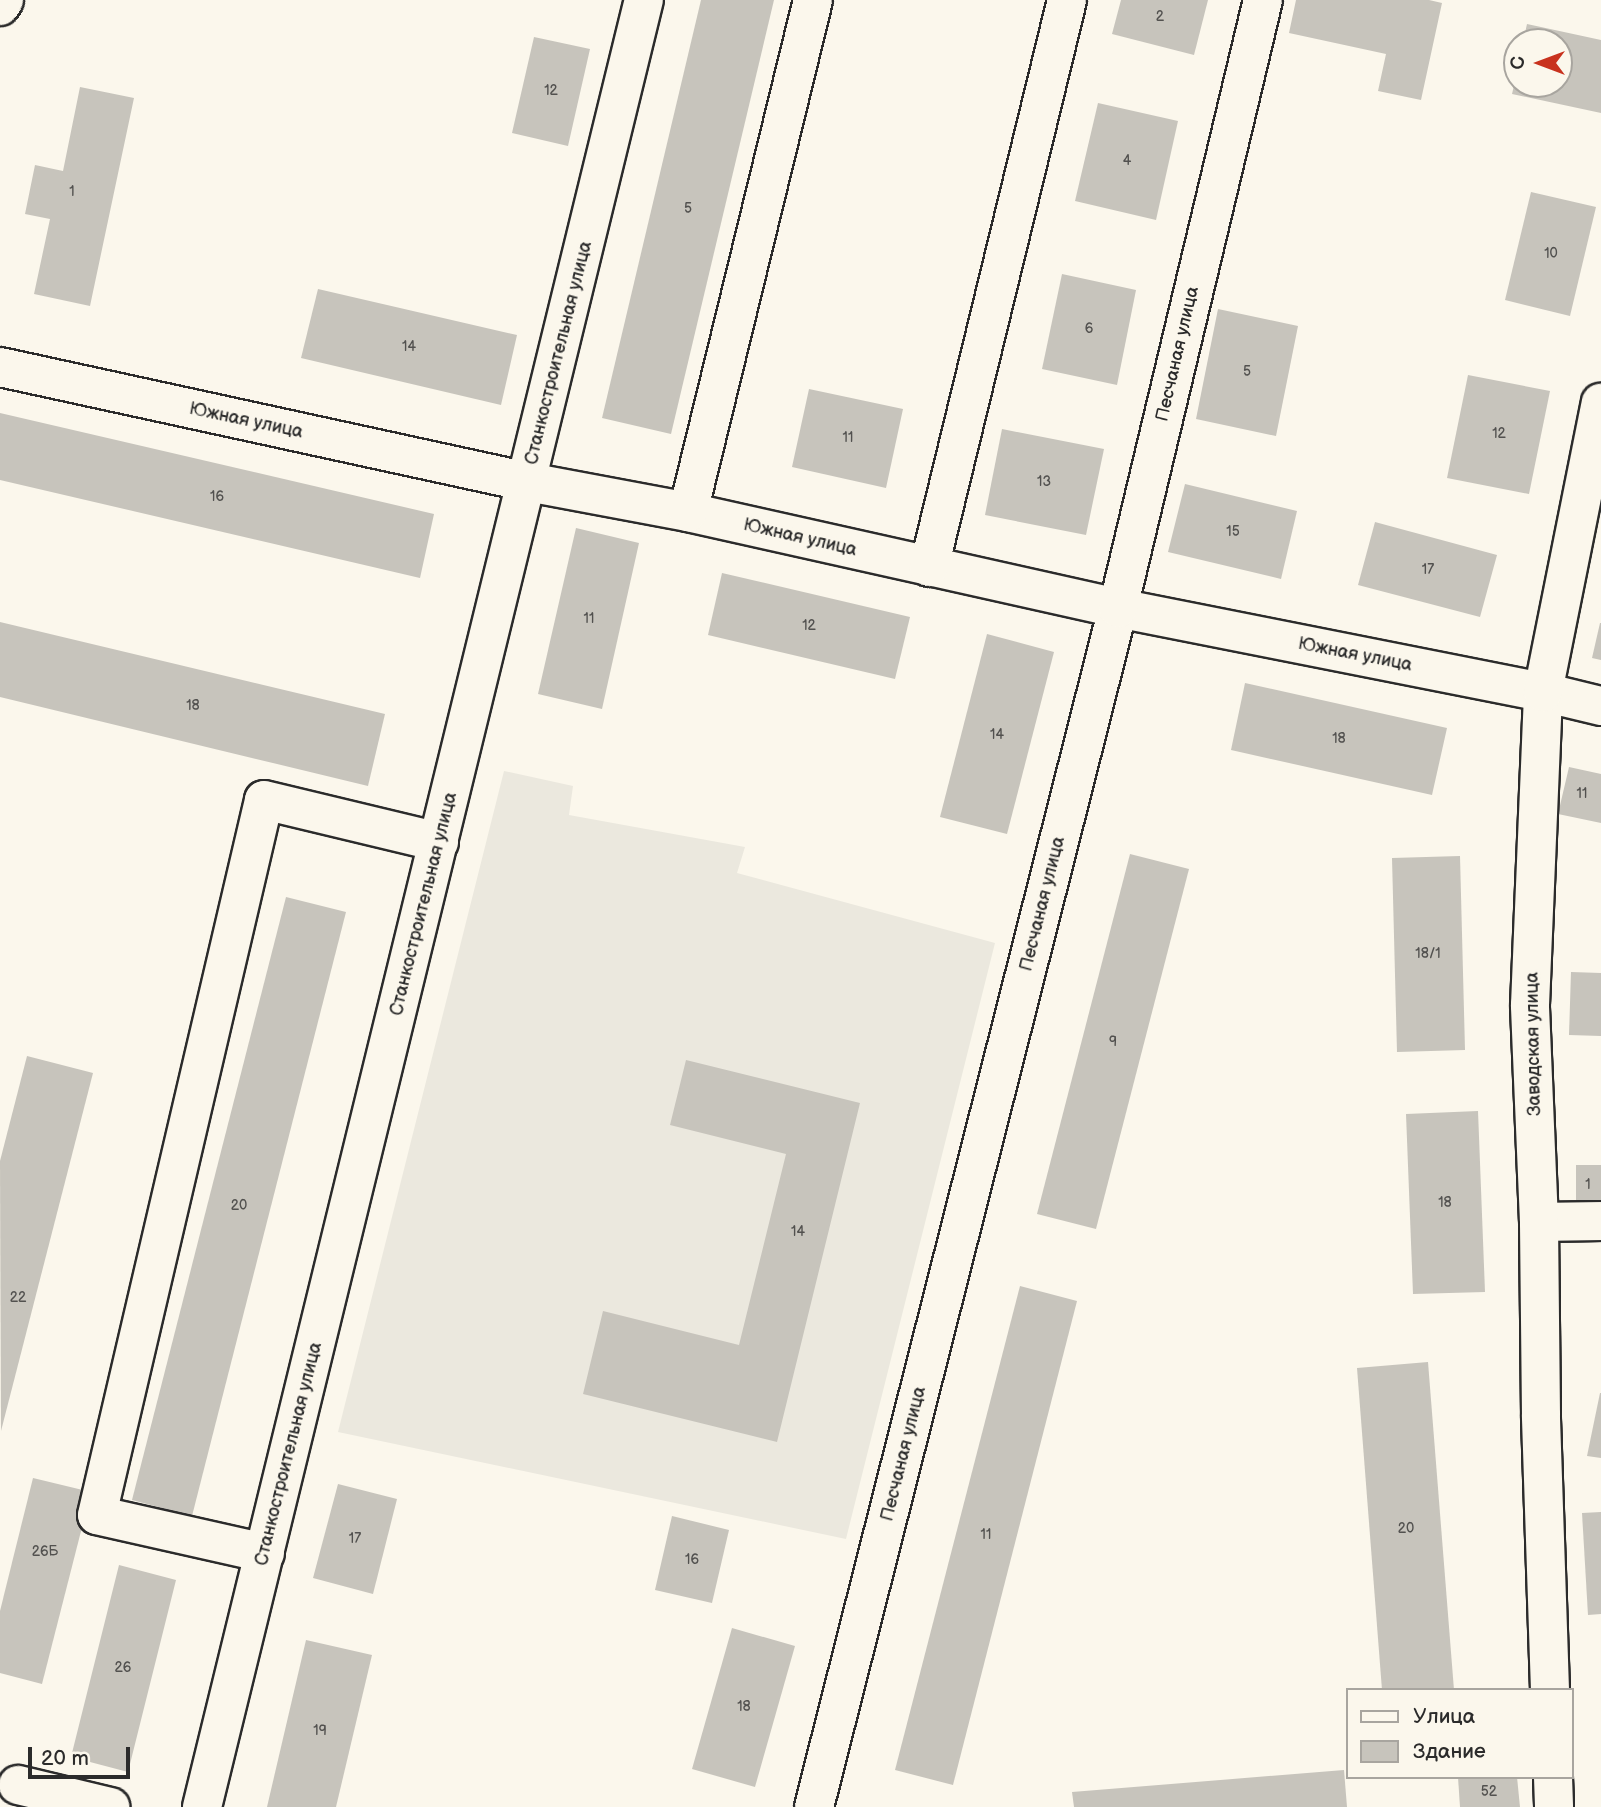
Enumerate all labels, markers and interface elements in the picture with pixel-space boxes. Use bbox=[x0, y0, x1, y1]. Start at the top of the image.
house number: 2 bbox=[1156, 9, 1164, 25]
north arrow bbox=[1503, 28, 1573, 98]
text: С bbox=[1507, 56, 1530, 70]
house number: 12 bbox=[544, 83, 558, 99]
house number: 4 bbox=[1123, 153, 1131, 169]
house number: 1 bbox=[69, 184, 75, 200]
house number: 5 bbox=[684, 201, 692, 217]
street label: Станкостроительная улица bbox=[521, 239, 597, 467]
house number: 10 bbox=[1544, 246, 1558, 262]
street label: Песчаная улица bbox=[1152, 284, 1204, 424]
house number: 6 bbox=[1085, 321, 1093, 337]
house number: 14 bbox=[402, 339, 416, 355]
house number: 5 bbox=[1243, 364, 1251, 380]
street label: Южная улица bbox=[187, 398, 305, 444]
house number: 12 bbox=[1492, 426, 1506, 442]
house number: 11 bbox=[843, 430, 853, 446]
house number: 13 bbox=[1037, 474, 1051, 490]
house number: 16 bbox=[210, 489, 224, 505]
street label: Южная улица bbox=[741, 514, 859, 562]
house number: 15 bbox=[1226, 524, 1240, 540]
house number: 17 bbox=[1422, 562, 1434, 578]
house number: 11 bbox=[584, 611, 594, 627]
house number: 12 bbox=[802, 618, 816, 634]
street label: Южная улица bbox=[1296, 633, 1414, 677]
house number: 18 bbox=[186, 698, 200, 714]
house number: 14 bbox=[990, 727, 1004, 743]
house number: 18 bbox=[1332, 731, 1346, 747]
house number: 11 bbox=[1577, 786, 1587, 802]
street label: Станкостроительная улица bbox=[386, 790, 462, 1018]
street label: Песчаная улица bbox=[1016, 835, 1070, 973]
house number: 18/1 bbox=[1415, 946, 1441, 962]
street label: Заводская улица bbox=[1522, 972, 1546, 1116]
house number: 9 bbox=[1109, 1034, 1117, 1050]
house number: 1 bbox=[1585, 1177, 1591, 1193]
house number: 18 bbox=[1438, 1195, 1452, 1211]
house number: 20 bbox=[231, 1198, 247, 1214]
house number: 14 bbox=[791, 1224, 805, 1240]
house number: 22 bbox=[10, 1290, 26, 1306]
street label: Станкостроительная улица bbox=[251, 1340, 327, 1568]
street label: Песчаная улица bbox=[877, 1385, 931, 1523]
house number: 20 bbox=[1398, 1521, 1414, 1537]
house number: 11 bbox=[981, 1527, 991, 1543]
house number: 17 bbox=[349, 1531, 361, 1547]
house number: 26Б bbox=[32, 1544, 58, 1560]
house number: 16 bbox=[685, 1552, 699, 1568]
house number: 26 bbox=[115, 1660, 131, 1676]
legend bbox=[1346, 1688, 1573, 1779]
house number: 18 bbox=[737, 1699, 751, 1715]
text: Улица bbox=[1413, 1704, 1475, 1729]
house number: 19 bbox=[313, 1723, 327, 1739]
scale bar bbox=[32, 1734, 133, 1778]
text: Здание bbox=[1413, 1739, 1486, 1764]
text: 20 m bbox=[41, 1746, 89, 1771]
house number: 52 bbox=[1481, 1784, 1497, 1800]

